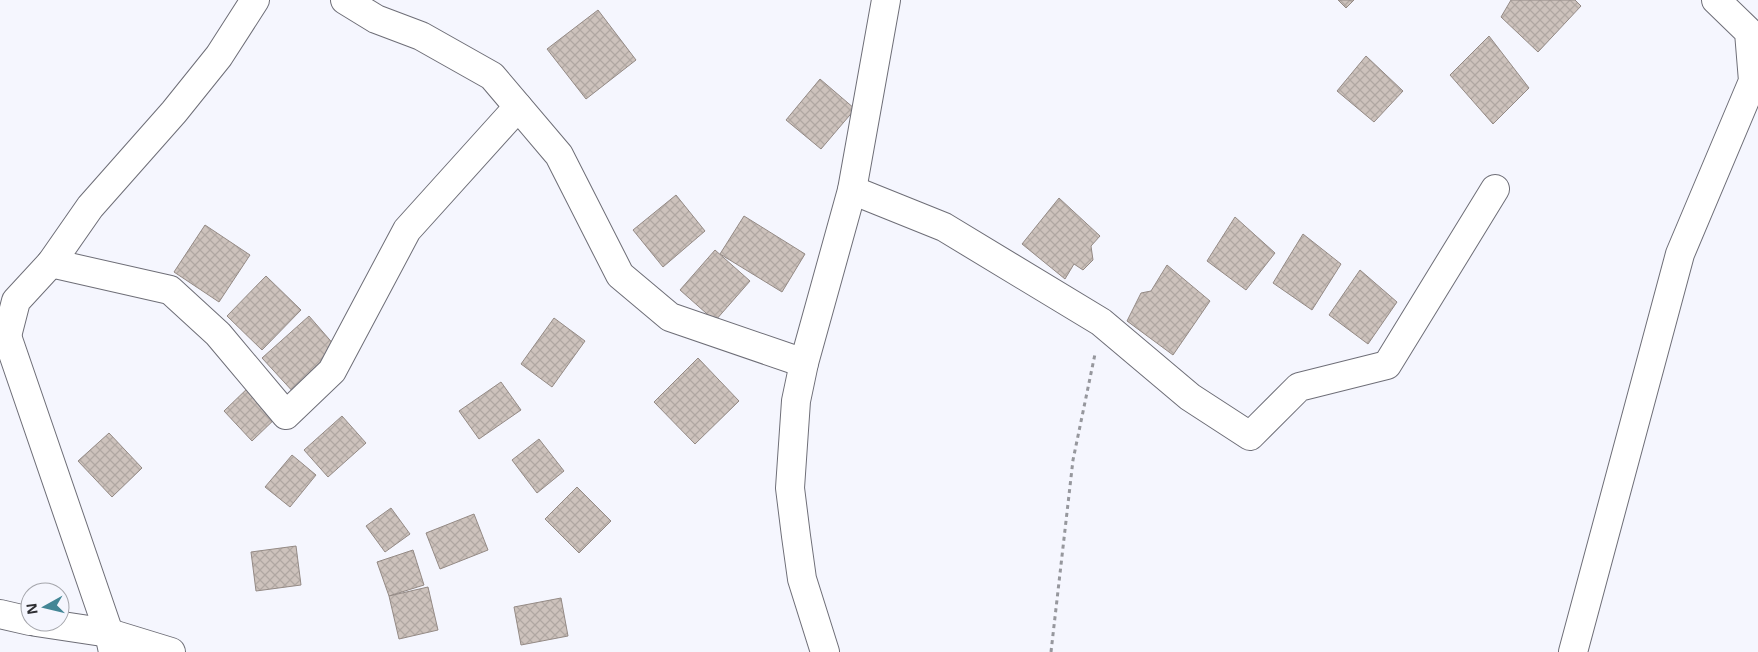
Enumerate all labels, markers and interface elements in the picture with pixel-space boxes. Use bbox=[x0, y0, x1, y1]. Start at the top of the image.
north arrow bbox=[20, 582, 70, 632]
text: N bbox=[21, 602, 42, 616]

